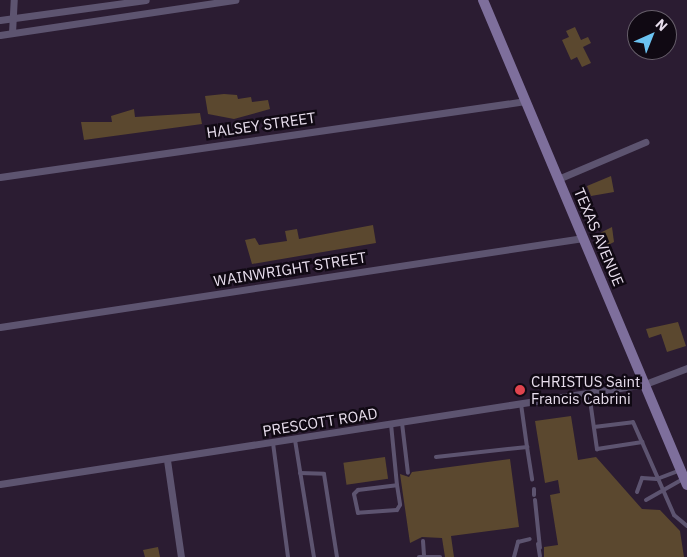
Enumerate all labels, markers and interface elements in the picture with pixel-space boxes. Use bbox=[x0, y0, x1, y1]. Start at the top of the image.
north arrow bbox=[627, 10, 677, 60]
text: N bbox=[652, 15, 672, 35]
street label: HALSEY STREET bbox=[205, 108, 317, 142]
street label: TEXAS AVENUE bbox=[570, 185, 628, 289]
street label: WAINWRIGHT STREET bbox=[212, 248, 368, 290]
place label: CHRISTUS Saint Francis Cabrini bbox=[531, 372, 640, 407]
marker: CHRISTUS Saint Francis Cabrini bbox=[513, 383, 527, 397]
street label: PRESCOTT ROAD bbox=[261, 404, 379, 440]

